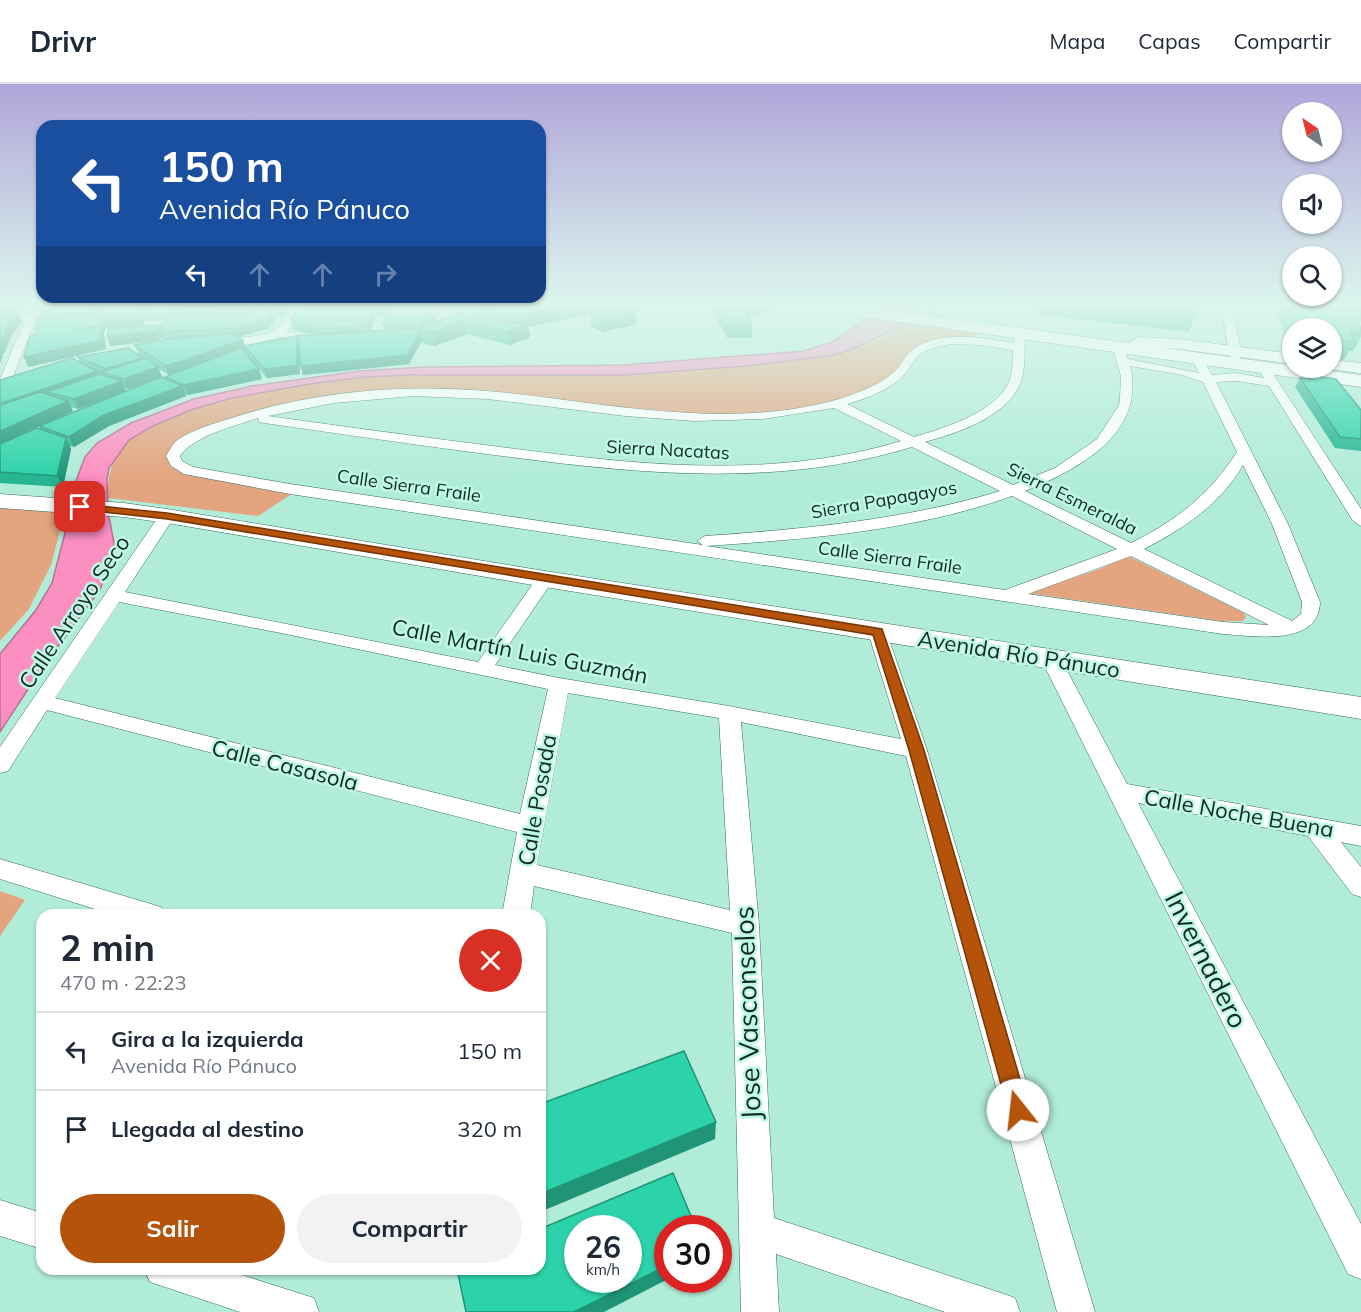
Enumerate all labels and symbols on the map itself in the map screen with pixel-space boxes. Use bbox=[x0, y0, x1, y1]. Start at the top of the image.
north arrow bbox=[1282, 102, 1342, 162]
street label: Sierra Nacatas bbox=[606, 435, 730, 464]
street label: Sierra Esmeralda bbox=[1003, 457, 1141, 540]
street label: Calle Sierra Fraile bbox=[336, 464, 483, 507]
street label: Sierra Papagayos bbox=[809, 475, 959, 524]
pin bbox=[54, 481, 105, 532]
street label: Calle Arroyo Seco bbox=[12, 530, 136, 694]
street label: Calle Sierra Fraile bbox=[817, 536, 964, 579]
street label: Calle Martín Luis Guzmán bbox=[390, 612, 650, 690]
street label: Avenida Río Pánuco bbox=[916, 624, 1122, 684]
street label: Calle Posada bbox=[512, 732, 562, 868]
street label: Calle Casasola bbox=[209, 733, 361, 797]
street label: Calle Noche Buena bbox=[1142, 783, 1336, 843]
street label: Invernadero bbox=[1158, 885, 1256, 1034]
street label: Jose Vasconselos bbox=[726, 906, 768, 1121]
position arrow bbox=[986, 1078, 1050, 1142]
speed limit sign: 30 bbox=[654, 1215, 732, 1293]

